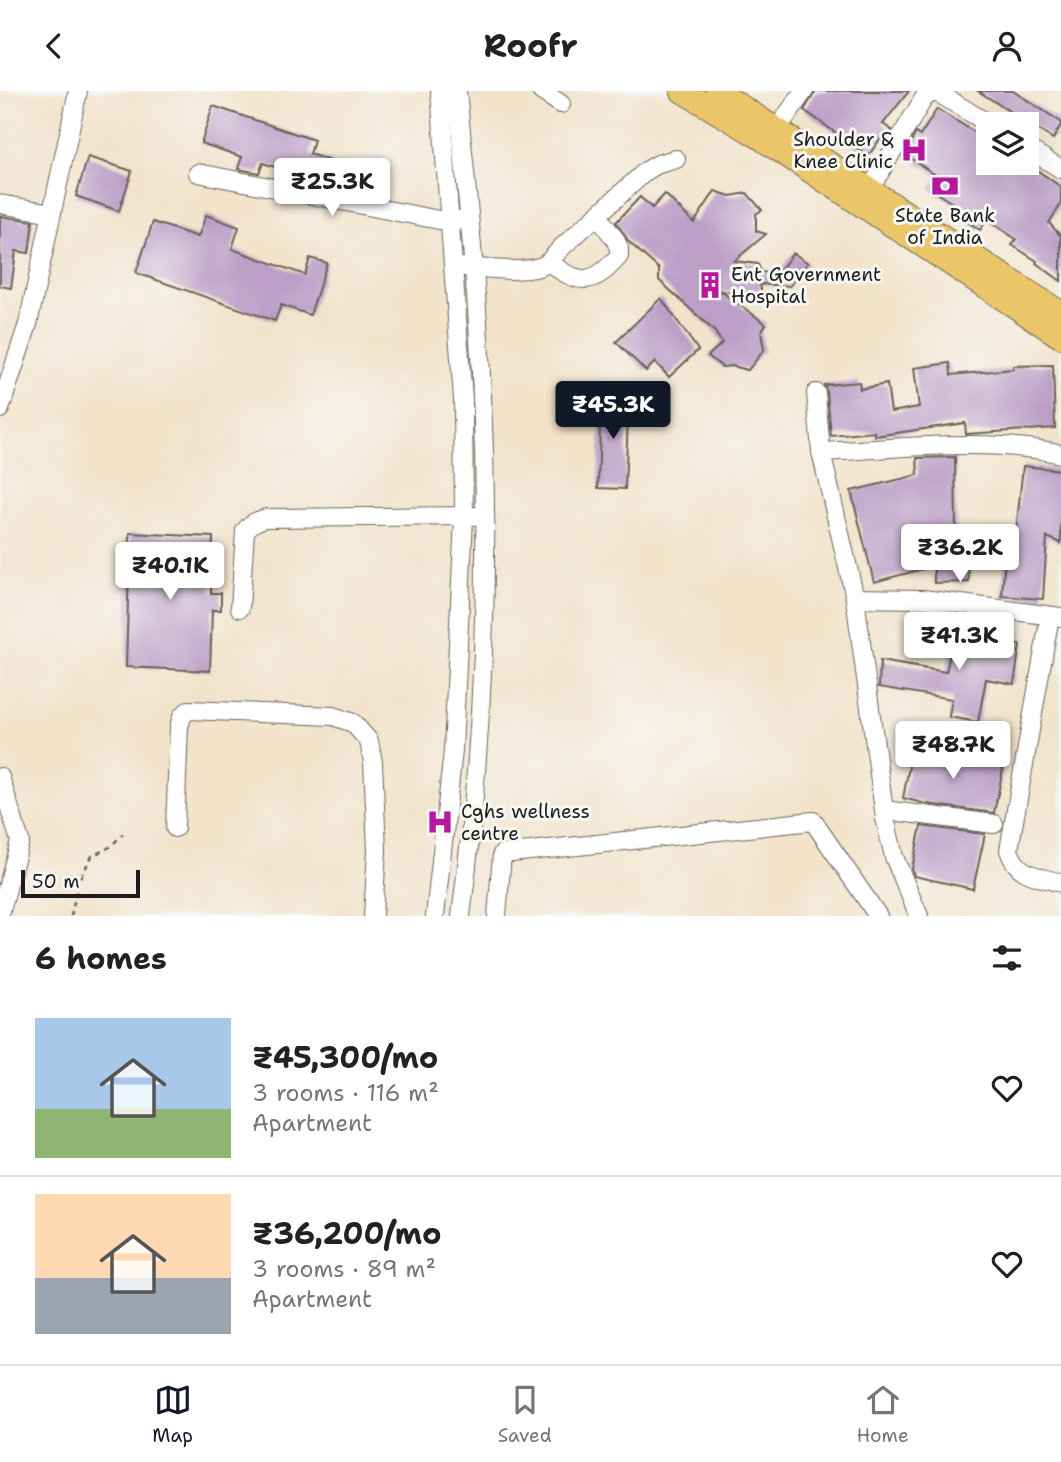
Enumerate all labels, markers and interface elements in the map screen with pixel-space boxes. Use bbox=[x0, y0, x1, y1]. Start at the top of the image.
text: Roofr bbox=[483, 24, 578, 67]
icon: back bbox=[35, 27, 73, 65]
icon: person bbox=[988, 27, 1026, 65]
map controls bbox=[976, 112, 1039, 175]
button: layers bbox=[976, 112, 1039, 175]
place label: Shoulder & Knee Clinic bbox=[793, 127, 894, 174]
hospital icon: Shoulder & Knee Clinic bbox=[899, 135, 929, 165]
pin: ₹25.3K bbox=[275, 159, 389, 218]
text: ₹25.3K bbox=[290, 166, 374, 196]
bank icon: State Bank of India bbox=[930, 171, 960, 201]
place label: State Bank of India bbox=[895, 203, 995, 250]
place label: Ent Government Hospital bbox=[731, 262, 881, 309]
building icon: Ent Government Hospital bbox=[695, 270, 725, 300]
pin: ₹45.3K bbox=[556, 381, 670, 441]
text: ₹45.3K bbox=[571, 389, 655, 419]
pin: ₹36.2K bbox=[903, 525, 1017, 584]
text: ₹36.2K bbox=[917, 532, 1003, 562]
pin: ₹40.1K bbox=[113, 543, 227, 602]
text: ₹40.1K bbox=[131, 550, 209, 580]
pin: ₹41.3K bbox=[902, 613, 1016, 672]
text: ₹41.3K bbox=[920, 620, 998, 650]
pin: ₹48.7K bbox=[896, 721, 1010, 781]
text: ₹48.7K bbox=[911, 729, 995, 759]
place label: Cghs wellness centre bbox=[461, 799, 590, 846]
hospital icon: Cghs wellness centre bbox=[425, 807, 455, 837]
scale bar bbox=[21, 867, 140, 899]
text: 50 m bbox=[32, 869, 80, 894]
text: 6 homes bbox=[35, 938, 167, 979]
icon: filters bbox=[988, 939, 1026, 977]
text: ₹45,300/mo bbox=[252, 1037, 438, 1078]
icon: home bbox=[91, 1046, 175, 1130]
icon: heart bbox=[988, 1069, 1026, 1107]
text: 3 rooms · 116 m² bbox=[252, 1078, 439, 1108]
text: Apartment bbox=[252, 1108, 372, 1138]
text: ₹36,200/mo bbox=[252, 1213, 442, 1254]
icon: home bbox=[91, 1222, 175, 1306]
icon: heart bbox=[988, 1245, 1026, 1283]
text: 3 rooms · 89 m² bbox=[252, 1254, 436, 1284]
text: Apartment bbox=[252, 1284, 372, 1314]
tab: Map bbox=[152, 1381, 193, 1448]
tab: Saved bbox=[498, 1381, 552, 1448]
tab: Home bbox=[856, 1381, 909, 1448]

